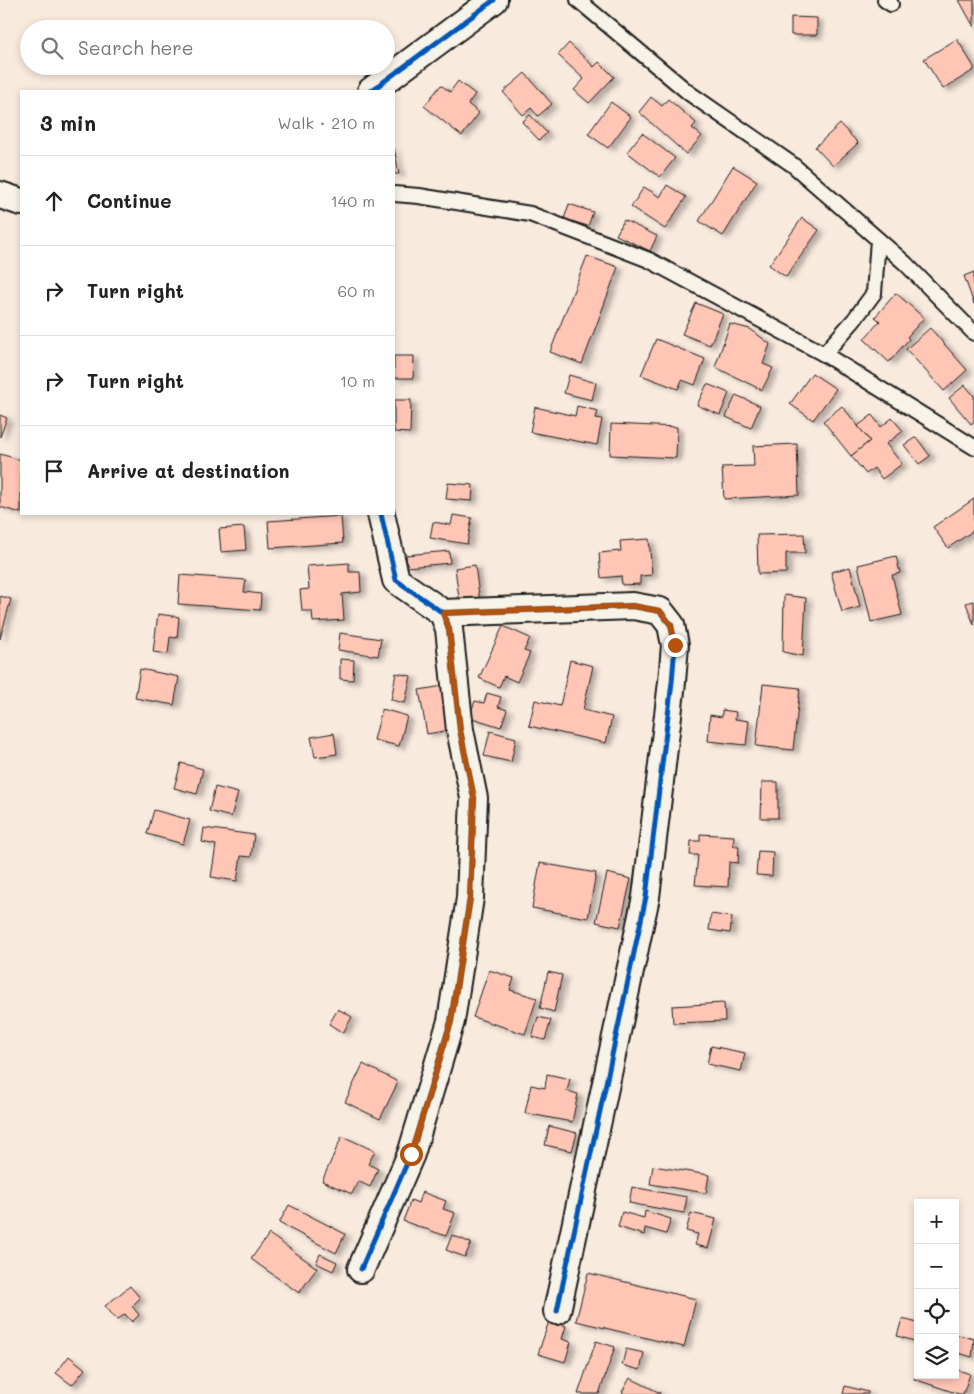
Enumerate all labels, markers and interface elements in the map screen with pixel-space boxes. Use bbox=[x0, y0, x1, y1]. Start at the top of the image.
search box bbox=[20, 20, 395, 75]
icon: search bbox=[38, 34, 66, 62]
text: Search here bbox=[78, 35, 194, 60]
text: 3 min bbox=[40, 109, 96, 136]
text: Walk · 210 m bbox=[277, 112, 375, 133]
icon: ahead bbox=[40, 187, 68, 215]
text: Continue bbox=[87, 188, 172, 213]
text: 140 m bbox=[331, 190, 375, 211]
icon: right bbox=[40, 277, 68, 305]
text: Turn right bbox=[87, 278, 184, 303]
text: 60 m bbox=[338, 280, 375, 301]
icon: right bbox=[40, 367, 68, 395]
text: Turn right bbox=[87, 368, 184, 393]
text: 10 m bbox=[340, 370, 375, 391]
icon: arrive bbox=[40, 457, 68, 485]
text: Arrive at destination bbox=[87, 458, 290, 483]
route end bbox=[664, 634, 687, 657]
route start bbox=[400, 1143, 423, 1166]
map controls bbox=[914, 1199, 959, 1379]
button: + bbox=[914, 1199, 959, 1244]
button: − bbox=[914, 1244, 959, 1289]
button: locate bbox=[914, 1289, 959, 1334]
button: layers bbox=[914, 1334, 959, 1379]

